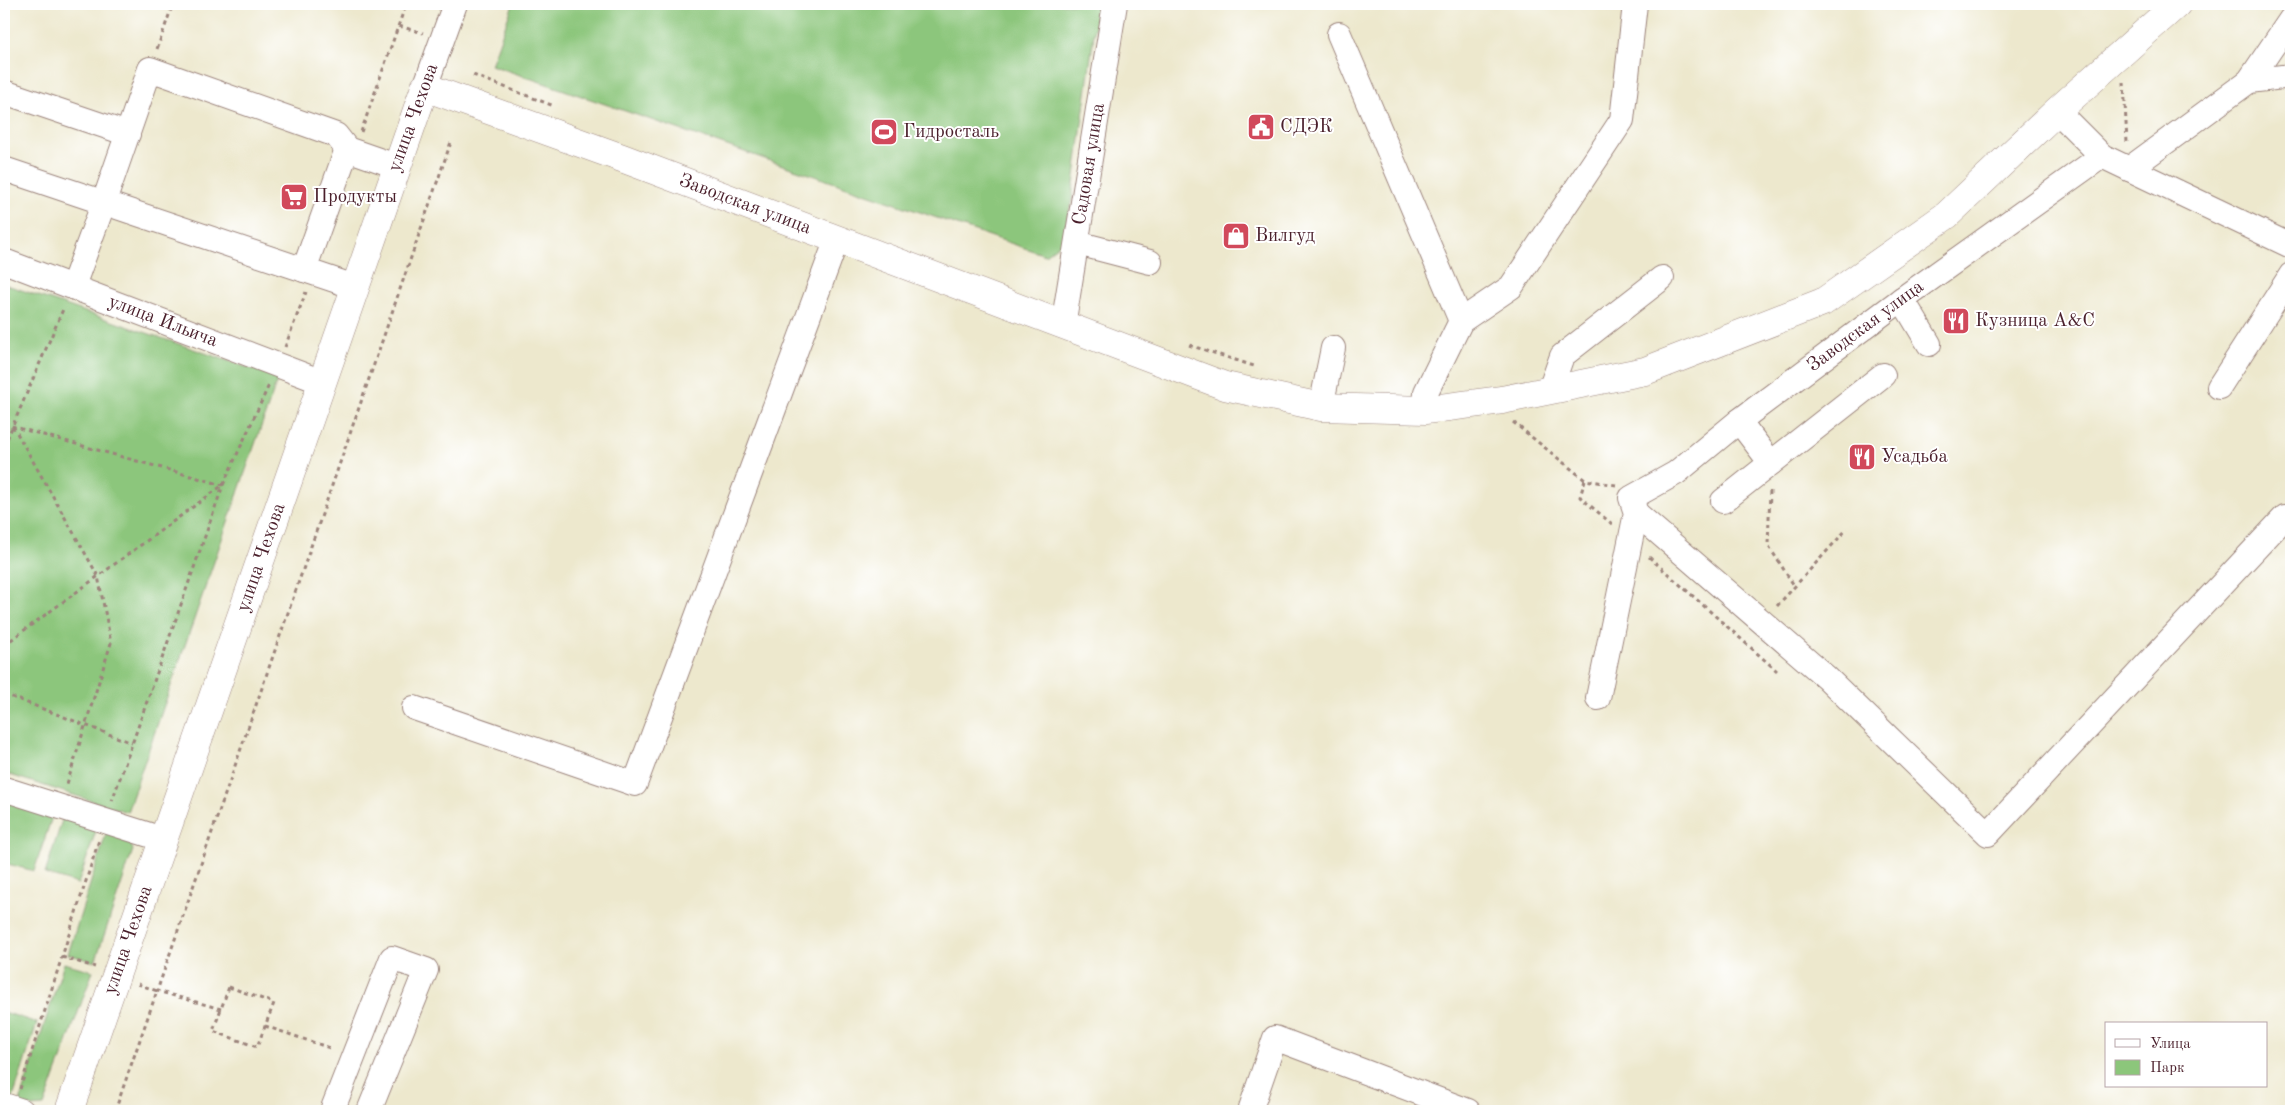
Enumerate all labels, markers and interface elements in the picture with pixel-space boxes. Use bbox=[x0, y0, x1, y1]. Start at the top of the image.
street label: улица Чехова bbox=[386, 61, 443, 175]
street label: Садовая улица bbox=[1070, 101, 1108, 226]
public building icon: СДЭК bbox=[1246, 112, 1276, 142]
sports icon: Гидросталь bbox=[869, 117, 899, 147]
place label: СДЭК bbox=[1280, 118, 1333, 137]
place label: Гидросталь bbox=[903, 123, 999, 142]
street label: Заводская улица bbox=[676, 171, 814, 238]
supermarket icon: Продукты bbox=[279, 182, 309, 212]
place label: Продукты bbox=[313, 188, 397, 207]
shop icon: Вилгуд bbox=[1221, 221, 1251, 251]
place label: Вилгуд bbox=[1255, 227, 1315, 246]
street label: Заводская улица bbox=[1804, 277, 1928, 376]
street label: улица Ильича bbox=[106, 292, 221, 351]
restaurant icon: Кузница А&С bbox=[1941, 306, 1971, 336]
place label: Кузница А&С bbox=[1975, 312, 2095, 331]
restaurant icon: Усадьба bbox=[1847, 442, 1877, 472]
place label: Усадьба bbox=[1881, 448, 1948, 467]
street label: улица Чехова bbox=[234, 500, 289, 614]
street label: улица Чехова bbox=[101, 882, 156, 997]
legend bbox=[2105, 1022, 2268, 1088]
text: Улица bbox=[2150, 1037, 2191, 1052]
text: Парк bbox=[2150, 1061, 2185, 1076]

